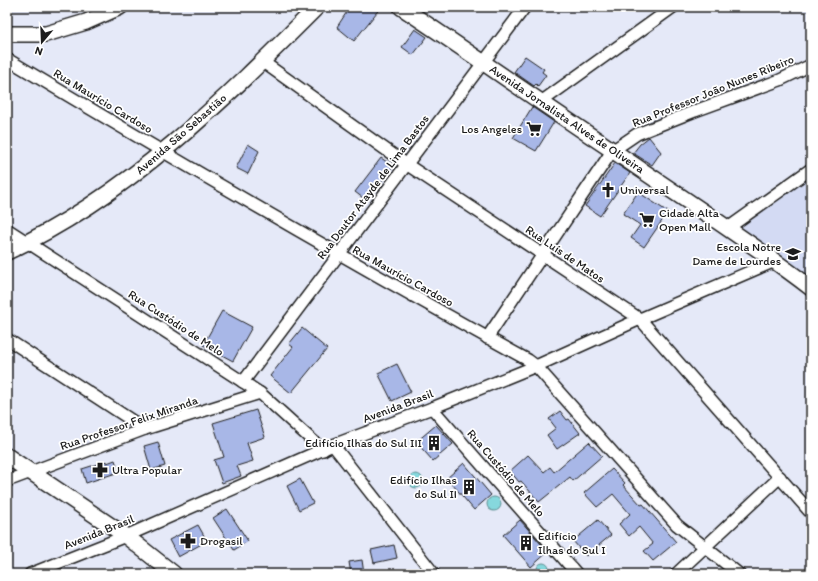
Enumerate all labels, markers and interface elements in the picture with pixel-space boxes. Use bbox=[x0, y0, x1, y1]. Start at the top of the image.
north arrow bbox=[22, 22, 62, 62]
text: N bbox=[33, 44, 45, 58]
street label: Rua Professor João Nunes Ribeiro bbox=[630, 52, 796, 130]
street label: Avenida Jornalista Alves de Oliveira bbox=[487, 62, 648, 177]
street label: Rua Maurício Cardoso bbox=[51, 66, 155, 136]
street label: Avenida São Sebastião bbox=[133, 91, 229, 177]
street label: Rua Doutor Atayde de Lima Bastos bbox=[314, 112, 432, 262]
supermarket icon: Los Angeles bbox=[525, 120, 543, 138]
place label: Los Angeles bbox=[461, 122, 522, 136]
church icon: Universal bbox=[599, 181, 617, 199]
place label: Universal bbox=[620, 183, 669, 197]
place label: Cidade Alta Open Mall bbox=[659, 206, 720, 234]
supermarket icon: Cidade Alta Open Mall bbox=[638, 211, 656, 229]
street label: Rua Luís de Matos bbox=[523, 222, 607, 286]
place label: Escola Notre Dame de Lourdes bbox=[692, 240, 781, 268]
street label: Rua Maurício Cardoso bbox=[350, 242, 456, 310]
school or university icon: Escola Notre Dame de Lourdes bbox=[784, 245, 802, 263]
street label: Rua Custódio de Melo bbox=[126, 287, 226, 359]
street label: Avenida Brasil bbox=[361, 386, 436, 426]
street label: Rua Professor Felix Miranda bbox=[58, 393, 200, 453]
street label: Rua Custódio de Melo bbox=[464, 427, 548, 519]
building icon: Edifício Ilhas do Sul III bbox=[425, 434, 443, 452]
place label: Edifício Ilhas do Sul III bbox=[305, 436, 422, 450]
pharmacy icon: Ultra Popular bbox=[91, 461, 109, 479]
place label: Ultra Popular bbox=[112, 463, 182, 477]
place label: Edifício Ilhas do Sul II bbox=[390, 473, 457, 501]
building icon: Edifício Ilhas do Sul II bbox=[460, 478, 478, 496]
street label: Avenida Brasil bbox=[62, 511, 137, 552]
place label: Edifício Ilhas do Sul I bbox=[538, 529, 606, 557]
pharmacy icon: Drogasil bbox=[179, 532, 197, 550]
place label: Drogasil bbox=[200, 534, 243, 548]
building icon: Edifício Ilhas do Sul I bbox=[517, 534, 535, 552]

